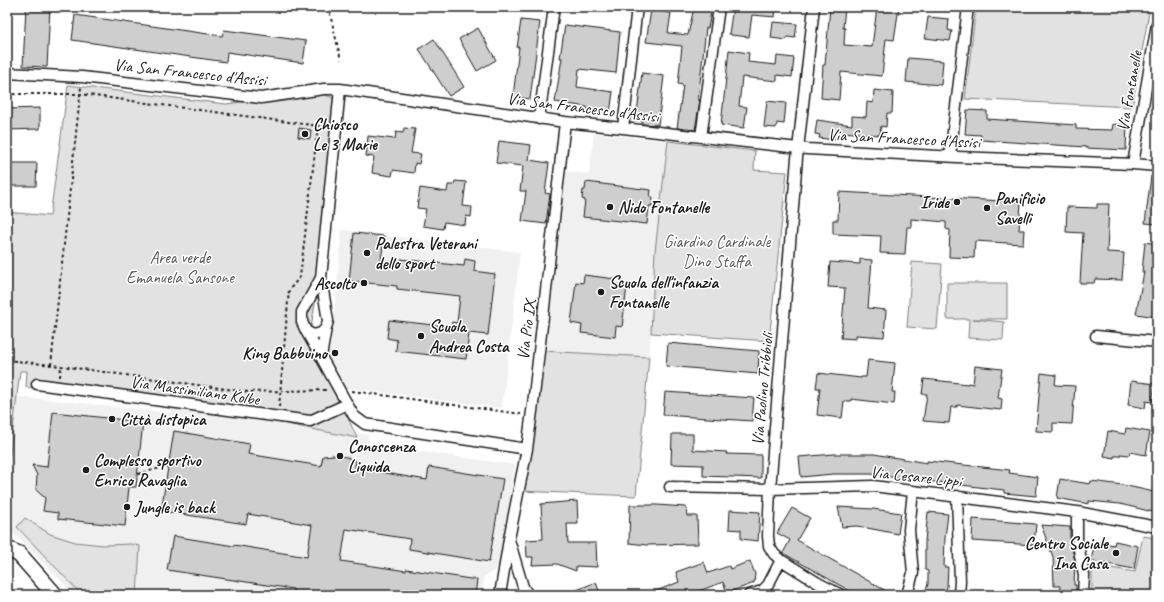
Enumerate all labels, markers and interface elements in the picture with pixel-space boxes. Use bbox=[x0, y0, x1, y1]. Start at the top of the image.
street label: Via Fontanelle bbox=[1112, 48, 1147, 133]
street label: Via San Francesco d'Assisi bbox=[113, 54, 269, 91]
street label: Via San Francesco d'Assisi bbox=[506, 88, 662, 127]
place label: Chiosco Le 3 Marie bbox=[313, 114, 378, 155]
street label: Via San Francesco d'Assisi bbox=[827, 124, 983, 153]
marker: Chiosco Le 3 Marie bbox=[300, 129, 310, 139]
place label: Panificio Savelli bbox=[995, 188, 1046, 229]
place label: Iride bbox=[920, 192, 950, 213]
place label: Nido Fontanelle bbox=[618, 197, 711, 218]
marker: Iride bbox=[952, 197, 962, 207]
marker: Nido Fontanelle bbox=[605, 202, 615, 212]
marker: Panificio Savelli bbox=[982, 203, 992, 213]
park label: Giardino Cardinale Dino Staffa bbox=[664, 231, 772, 272]
place label: Palestra Veterani dello sport bbox=[375, 233, 479, 274]
park label: Area verde Emanuela Sansone bbox=[126, 247, 235, 288]
marker: Palestra Veterani dello sport bbox=[362, 248, 372, 258]
place label: Scuola dell'infanzia Fontanelle bbox=[609, 272, 719, 313]
place label: Ascolto bbox=[314, 273, 358, 294]
marker: Ascolto bbox=[359, 278, 369, 288]
marker: Scuola dell'infanzia Fontanelle bbox=[596, 287, 606, 297]
street label: Via Pio IX bbox=[512, 296, 541, 361]
place label: Scuola Andrea Costa bbox=[429, 316, 510, 357]
street label: Via Paolino Tribbioli bbox=[747, 330, 778, 446]
marker: Scuola Andrea Costa bbox=[416, 331, 426, 341]
place label: King Babbuino bbox=[242, 343, 329, 364]
marker: King Babbuino bbox=[330, 348, 340, 358]
street label: Via Massimiliano Kolbe bbox=[129, 371, 262, 410]
place label: Città distopica bbox=[120, 409, 207, 430]
marker: Città distopica bbox=[107, 414, 117, 424]
place label: Conoscenza Liquida bbox=[348, 436, 416, 477]
place label: Complesso sportivo Enrico Ravaglia bbox=[94, 450, 202, 491]
marker: Conoscenza Liquida bbox=[335, 451, 345, 461]
street label: Via Cesare Lippi bbox=[869, 461, 964, 492]
marker: Complesso sportivo Enrico Ravaglia bbox=[81, 465, 91, 475]
place label: Jungle is back bbox=[134, 497, 216, 518]
marker: Jungle is back bbox=[122, 502, 132, 512]
place label: Centro Sociale Ina Casa bbox=[1025, 533, 1110, 574]
marker: Centro Sociale Ina Casa bbox=[1111, 548, 1121, 558]

